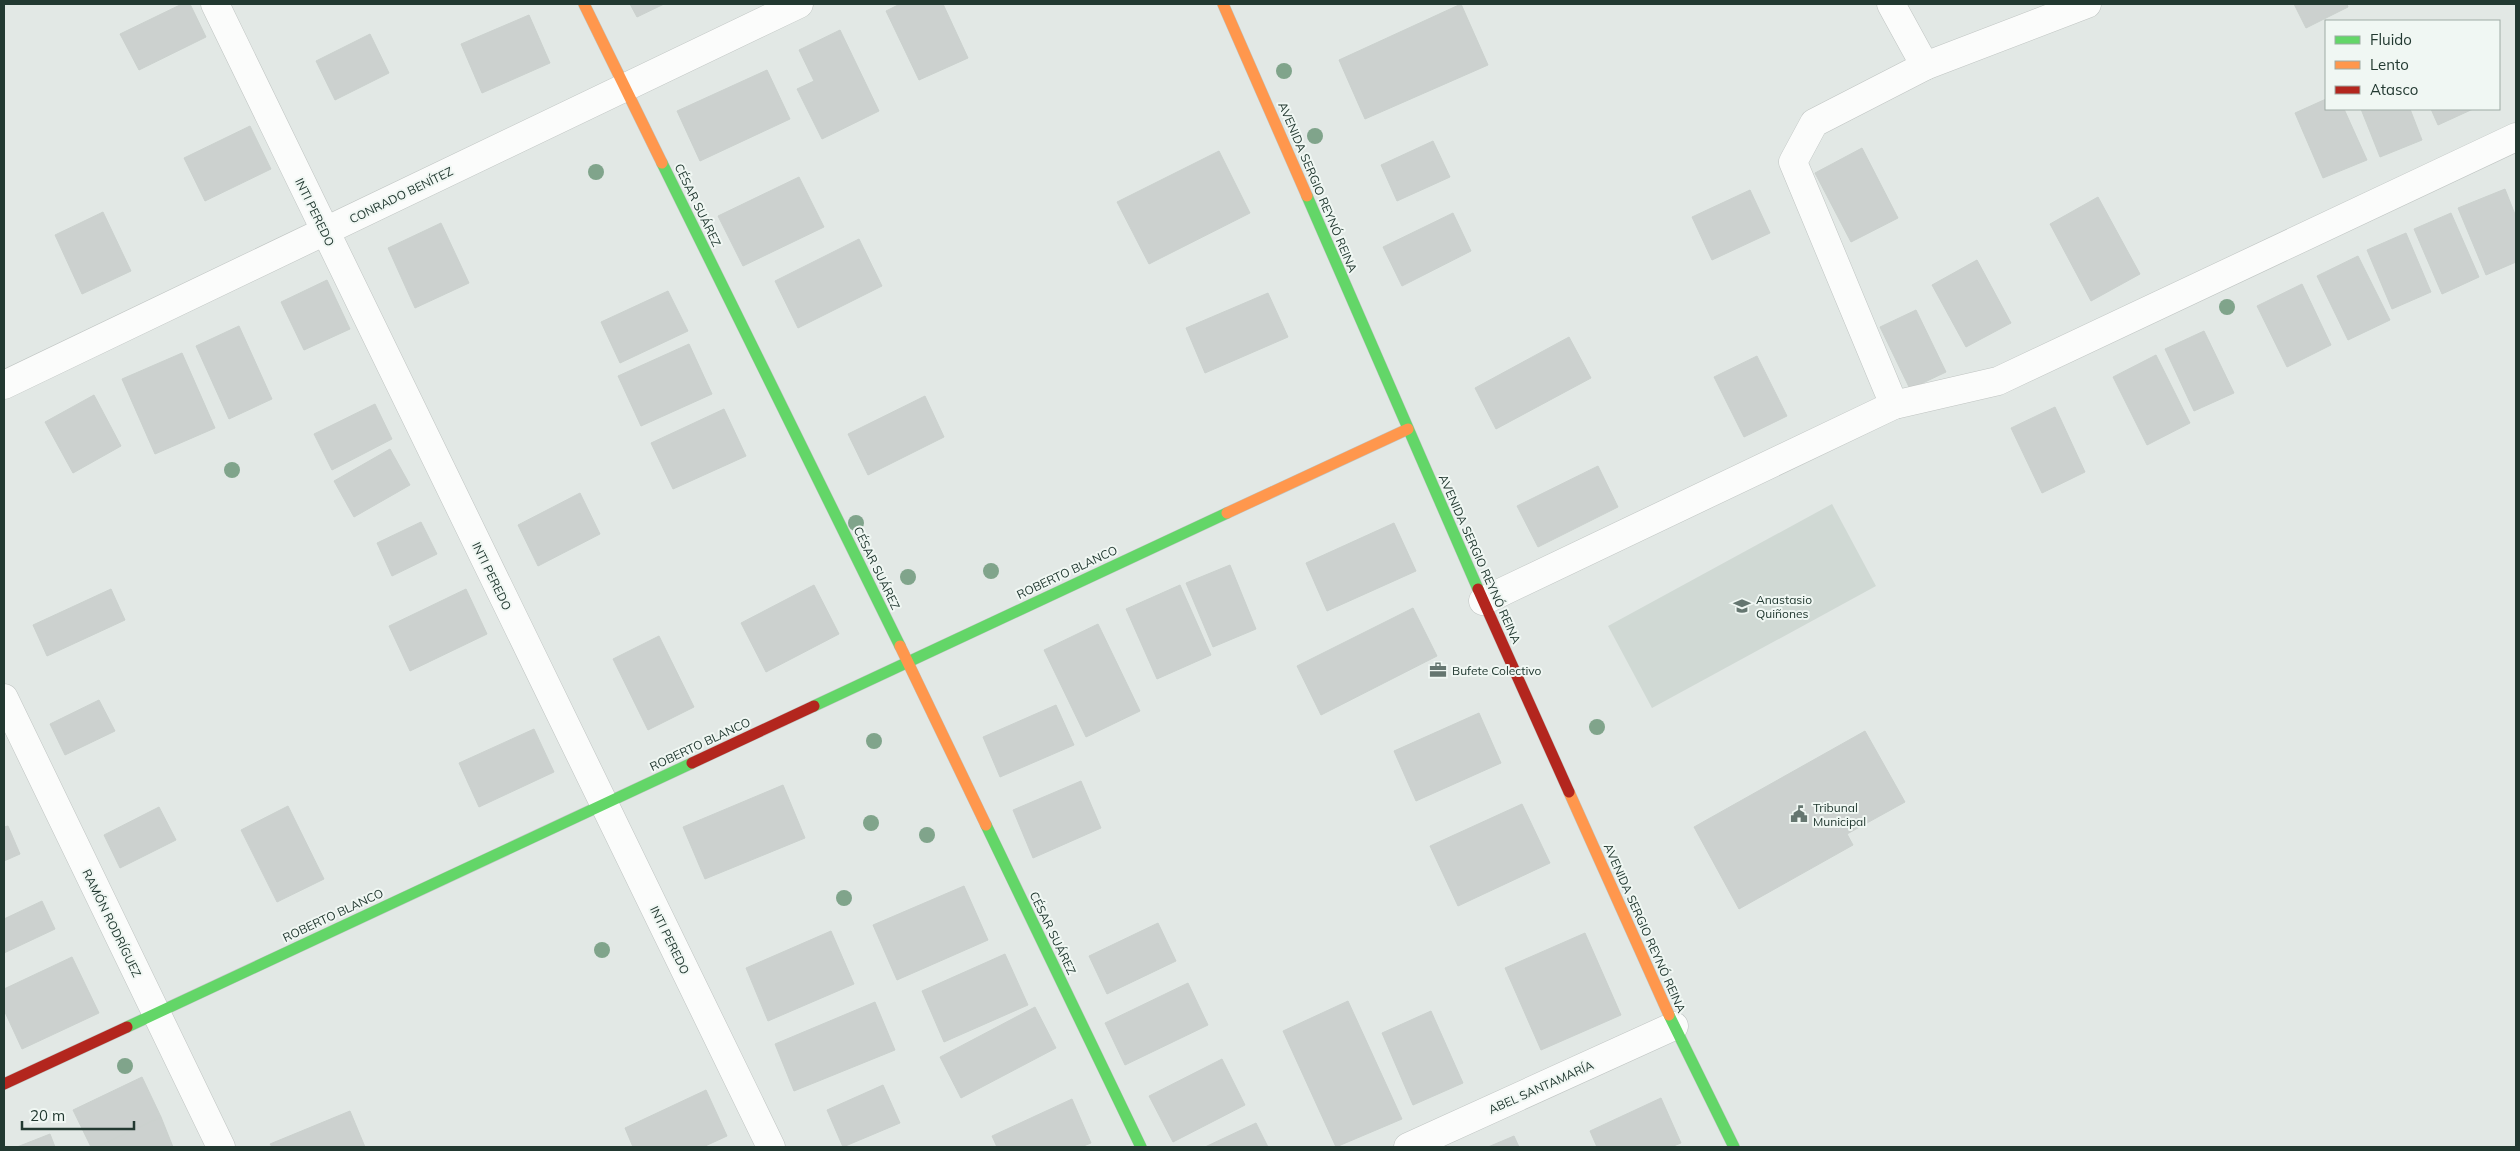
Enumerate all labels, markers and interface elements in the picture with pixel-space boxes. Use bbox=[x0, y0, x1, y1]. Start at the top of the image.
legend bbox=[2325, 20, 2500, 110]
text: Fluido bbox=[2370, 30, 2412, 49]
text: Lento bbox=[2370, 55, 2409, 74]
text: Atasco bbox=[2370, 80, 2418, 99]
street label: AVENIDA SERGIO REYNÓ REINA bbox=[1275, 99, 1361, 275]
street label: CÉSAR SUÁREZ bbox=[671, 161, 725, 249]
street label: CONRADO BENÍTEZ bbox=[347, 163, 455, 227]
street label: INTI PEREDO bbox=[292, 175, 338, 249]
street label: AVENIDA SERGIO REYNÓ REINA bbox=[1436, 472, 1524, 646]
street label: CÉSAR SUÁREZ bbox=[850, 524, 904, 612]
street label: INTI PEREDO bbox=[469, 539, 515, 613]
street label: ROBERTO BLANCO bbox=[1014, 542, 1120, 602]
place label: Anastasio Quiñones bbox=[1756, 592, 1812, 621]
school or university icon: Anastasio Quiñones bbox=[1732, 596, 1752, 616]
office icon: Bufete Colectivo bbox=[1428, 660, 1448, 680]
place label: Bufete Colectivo bbox=[1452, 663, 1542, 678]
street label: ROBERTO BLANCO bbox=[647, 714, 753, 774]
place label: Tribunal Municipal bbox=[1813, 800, 1866, 829]
public building icon: Tribunal Municipal bbox=[1789, 804, 1809, 824]
street label: AVENIDA SERGIO REYNÓ REINA bbox=[1601, 841, 1689, 1015]
street label: RAMÓN RODRÍGUEZ bbox=[79, 867, 145, 979]
street label: ROBERTO BLANCO bbox=[280, 885, 386, 945]
street label: CÉSAR SUÁREZ bbox=[1026, 889, 1080, 977]
street label: INTI PEREDO bbox=[647, 903, 693, 977]
street label: ABEL SANTAMARÍA bbox=[1486, 1057, 1596, 1117]
scale bar bbox=[22, 1098, 135, 1130]
text: 20 m bbox=[30, 1106, 65, 1125]

